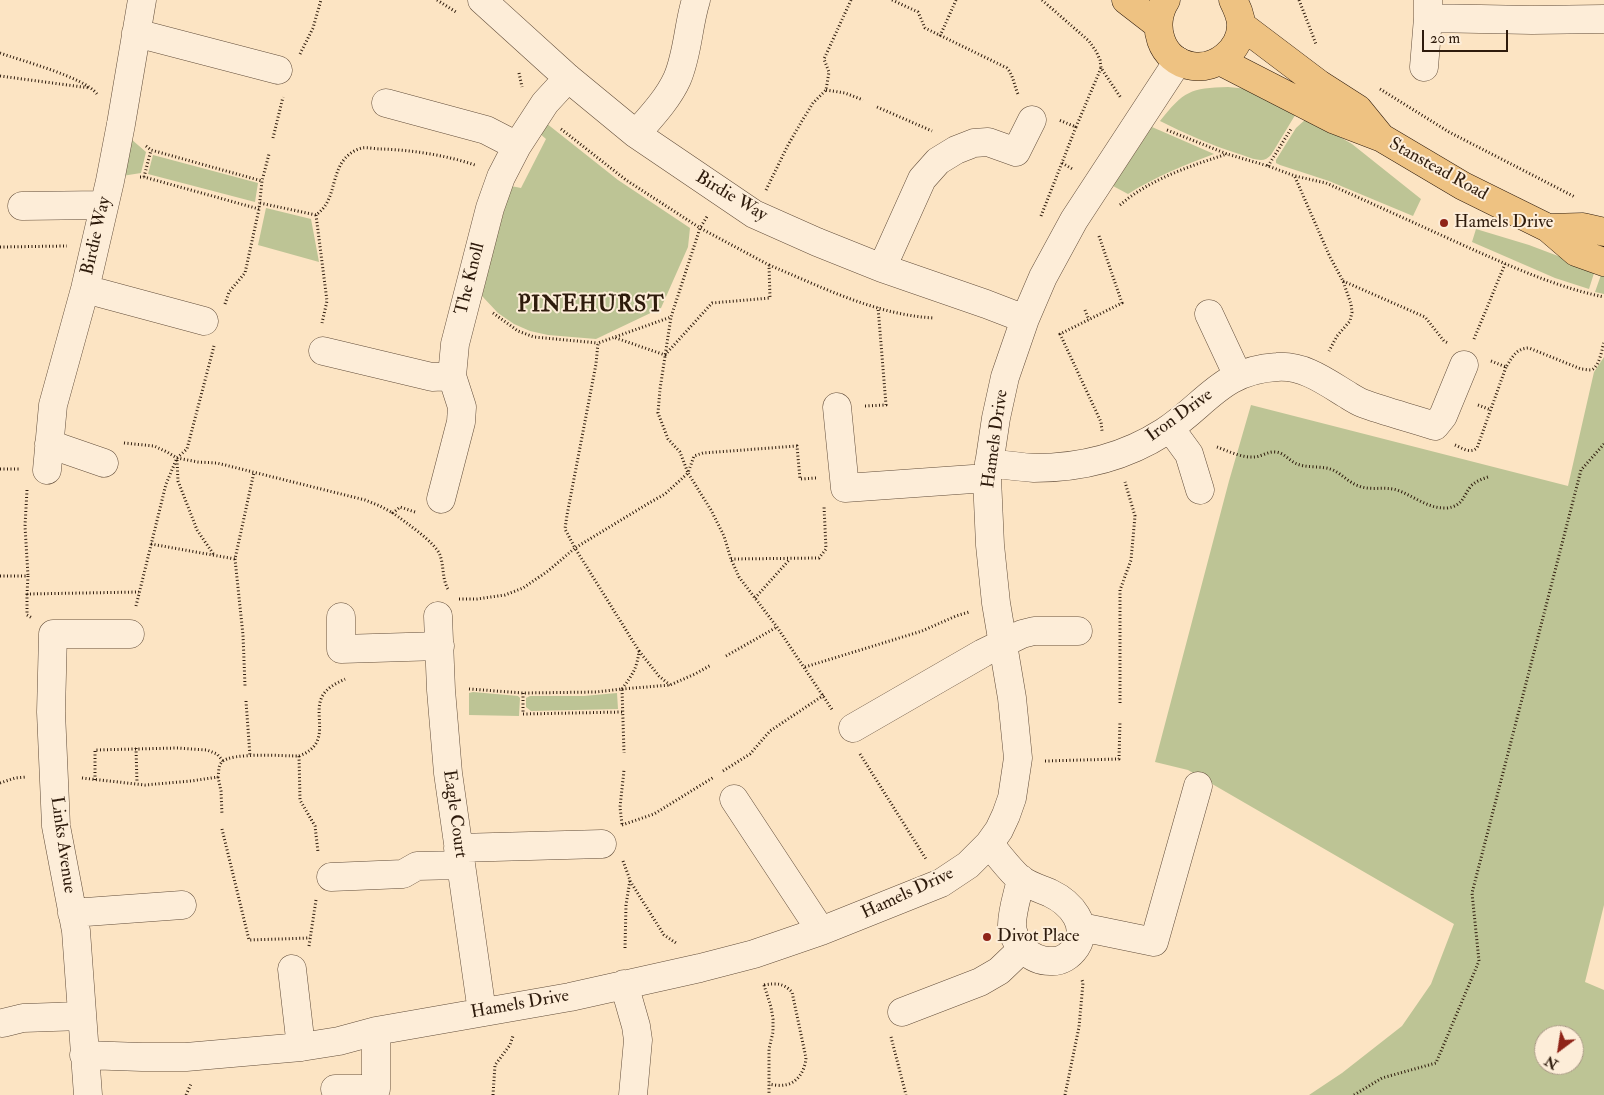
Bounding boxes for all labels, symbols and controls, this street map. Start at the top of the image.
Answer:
scale bar [1424,20,1510,52]
text: 20 m [1430,29,1460,48]
street label: Stanstead Road [1385,134,1491,206]
street label: Birdie Way [691,167,771,227]
street label: Birdie Way [77,195,117,277]
place label: Hamels Drive [1454,212,1553,234]
marker: Hamels Drive [1438,217,1450,229]
street label: The Knoll [452,241,490,317]
district label: PINEHURST [516,293,666,319]
street label: Iron Drive [1143,385,1217,447]
street label: Hamels Drive [978,388,1014,490]
street label: Eagle Court [437,769,471,859]
street label: Links Avenue [45,795,79,895]
street label: Hamels Drive [858,863,958,925]
place label: Divot Place [997,926,1080,948]
marker: Divot Place [981,931,993,943]
street label: Hamels Drive [469,986,571,1024]
north arrow [1534,1025,1584,1075]
text: N [1542,1052,1561,1073]

